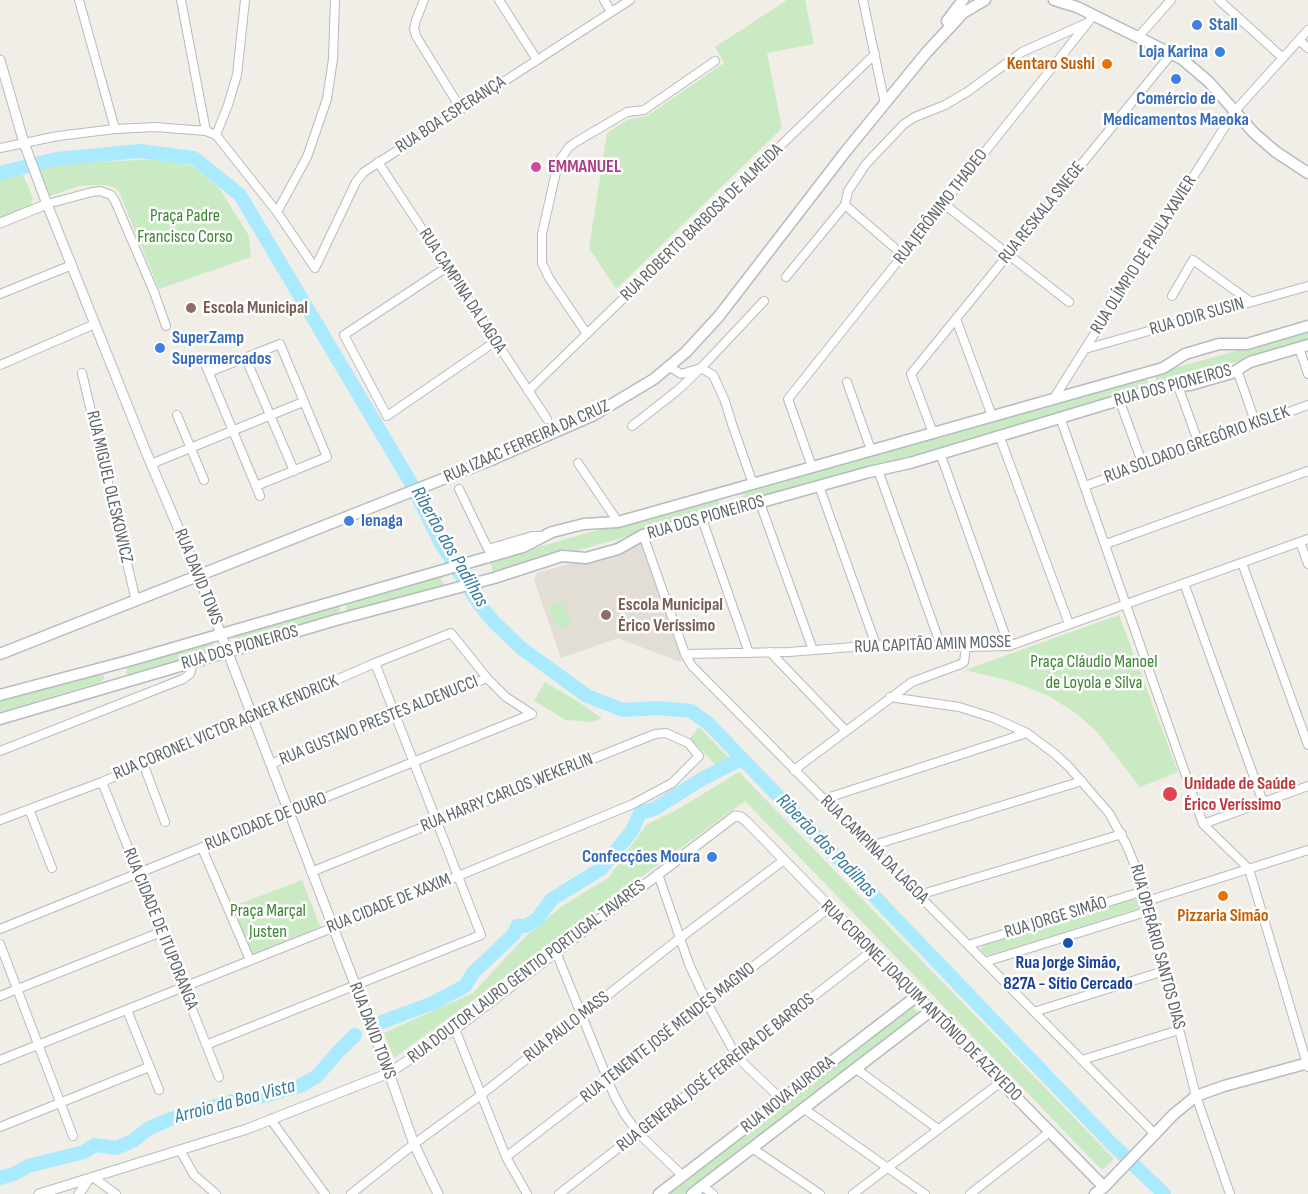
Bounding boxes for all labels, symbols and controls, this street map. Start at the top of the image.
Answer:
place label: Stall [1209,14,1238,36]
marker: Stall [1190,18,1204,32]
place label: Loja Karina [1139,41,1208,63]
marker: Loja Karina [1213,45,1227,59]
place label: Kentaro Sushi [1007,53,1095,75]
marker: Kentaro Sushi [1100,57,1114,71]
street label: RUA BOA ESPERANÇA [392,71,510,159]
marker: Comércio de Medicamentos Maeoka [1169,72,1183,86]
place label: Comércio de Medicamentos Maeoka [1103,88,1249,130]
street label: RUA ROBERTO BARBOSA DE ALMEIDA [616,140,788,306]
street label: RUA JERÔNIMO THADEO [889,145,993,269]
place label: EMMANUEL [548,156,621,178]
street label: RUA RESKALA SNEGE [994,158,1090,268]
marker: EMMANUEL [529,160,543,174]
street label: RUA OLÍMPIO DE PAULA XAVIER [1086,172,1202,338]
park label: Praça Padre Francisco Corso [137,205,233,248]
street label: RUA CAMPINA DA LAGOA [414,224,510,358]
street label: RUA ODIR SUSIN [1147,293,1247,341]
place label: Escola Municipal [203,297,308,319]
marker: Escola Municipal [184,301,198,315]
place label: SuperZamp Supermercados [172,327,271,370]
marker: SuperZamp Supermercados [153,341,167,355]
street label: RUA DOS PIONEIROS [1112,360,1234,412]
street label: RUA IZAAC FERREIRA DA CRUZ [441,396,613,488]
street label: RUA SOLDADO GREGÓRIO KISLEK [1101,401,1293,489]
street label: RUA MIGUEL OLESKOWICZ [81,409,137,565]
water label: Riberão dos Padilhas [405,483,493,611]
street label: RUA DOS PIONEIROS [645,491,767,545]
place label: Ienaga [361,510,403,532]
marker: Ienaga [342,514,356,528]
street label: RUA DAVID TOWS [169,526,227,628]
place label: Escola Municipal Érico Veríssimo [618,594,723,636]
marker: Escola Municipal Érico Veríssimo [599,608,613,622]
street label: RUA DOS PIONEIROS [179,621,301,675]
street label: RUA CAPITÃO AMIN MOSSE [854,631,1012,659]
park label: Praça Cláudio Manoel de Loyola e Silva [1030,651,1158,694]
street label: RUA CORONEL VICTOR AGNER KENDRICK [110,671,342,785]
street label: RUA GUSTAVO PRESTES ALDENUCCI [276,671,482,771]
street label: RUA HARRY CARLOS WEKERLIN [418,749,596,837]
place label: Unidade de Saúde Érico Veríssimo [1184,773,1296,816]
marker: Unidade de Saúde Érico Veríssimo [1161,785,1179,803]
street label: RUA CIDADE DE OURO [202,788,330,856]
water label: Riberão dos Padilhas [770,789,882,903]
street label: RUA CAMPINA DA LAGOA [815,791,933,909]
street label: RUA CIDADE DE ITUPORANGA [118,845,202,1013]
place label: Confecções Moura [582,846,700,868]
marker: Confecções Moura [705,850,719,864]
street label: RUA OPERÁRIO SANTOS DIAS [1125,862,1189,1032]
street label: RUA CIDADE DE XAXIM [324,869,454,939]
street label: RUA DOUTOR LAURO GENTIO PORTUGAL TAVARES [404,875,650,1069]
marker: Pizzaria Simão [1216,889,1230,903]
street label: RUA JORGE SIMÃO [1002,892,1110,944]
street label: RUA CORONEL JOAQUIM ANTÔNIO DE AZEVEDO [816,896,1026,1106]
park label: Praça Marçal Justen [230,900,306,942]
place label: Pizzaria Simão [1177,905,1269,927]
marker: Rua Jorge Simão, 827A - Sítio Cercado [1061,936,1075,950]
place label: Rua Jorge Simão, 827A - Sítio Cercado [1003,952,1133,994]
street label: RUA TENENTE JOSÉ MENDES MAGNO [576,958,760,1108]
street label: RUA DAVID TOWS [344,980,400,1082]
street label: RUA PAULO MASS [520,987,614,1067]
street label: RUA GENERAL JOSÉ FERREIRA DE BARROS [613,989,819,1157]
street label: RUA NOVA AURORA [737,1052,839,1138]
water label: Arroio da Boa Vista [172,1074,298,1130]

